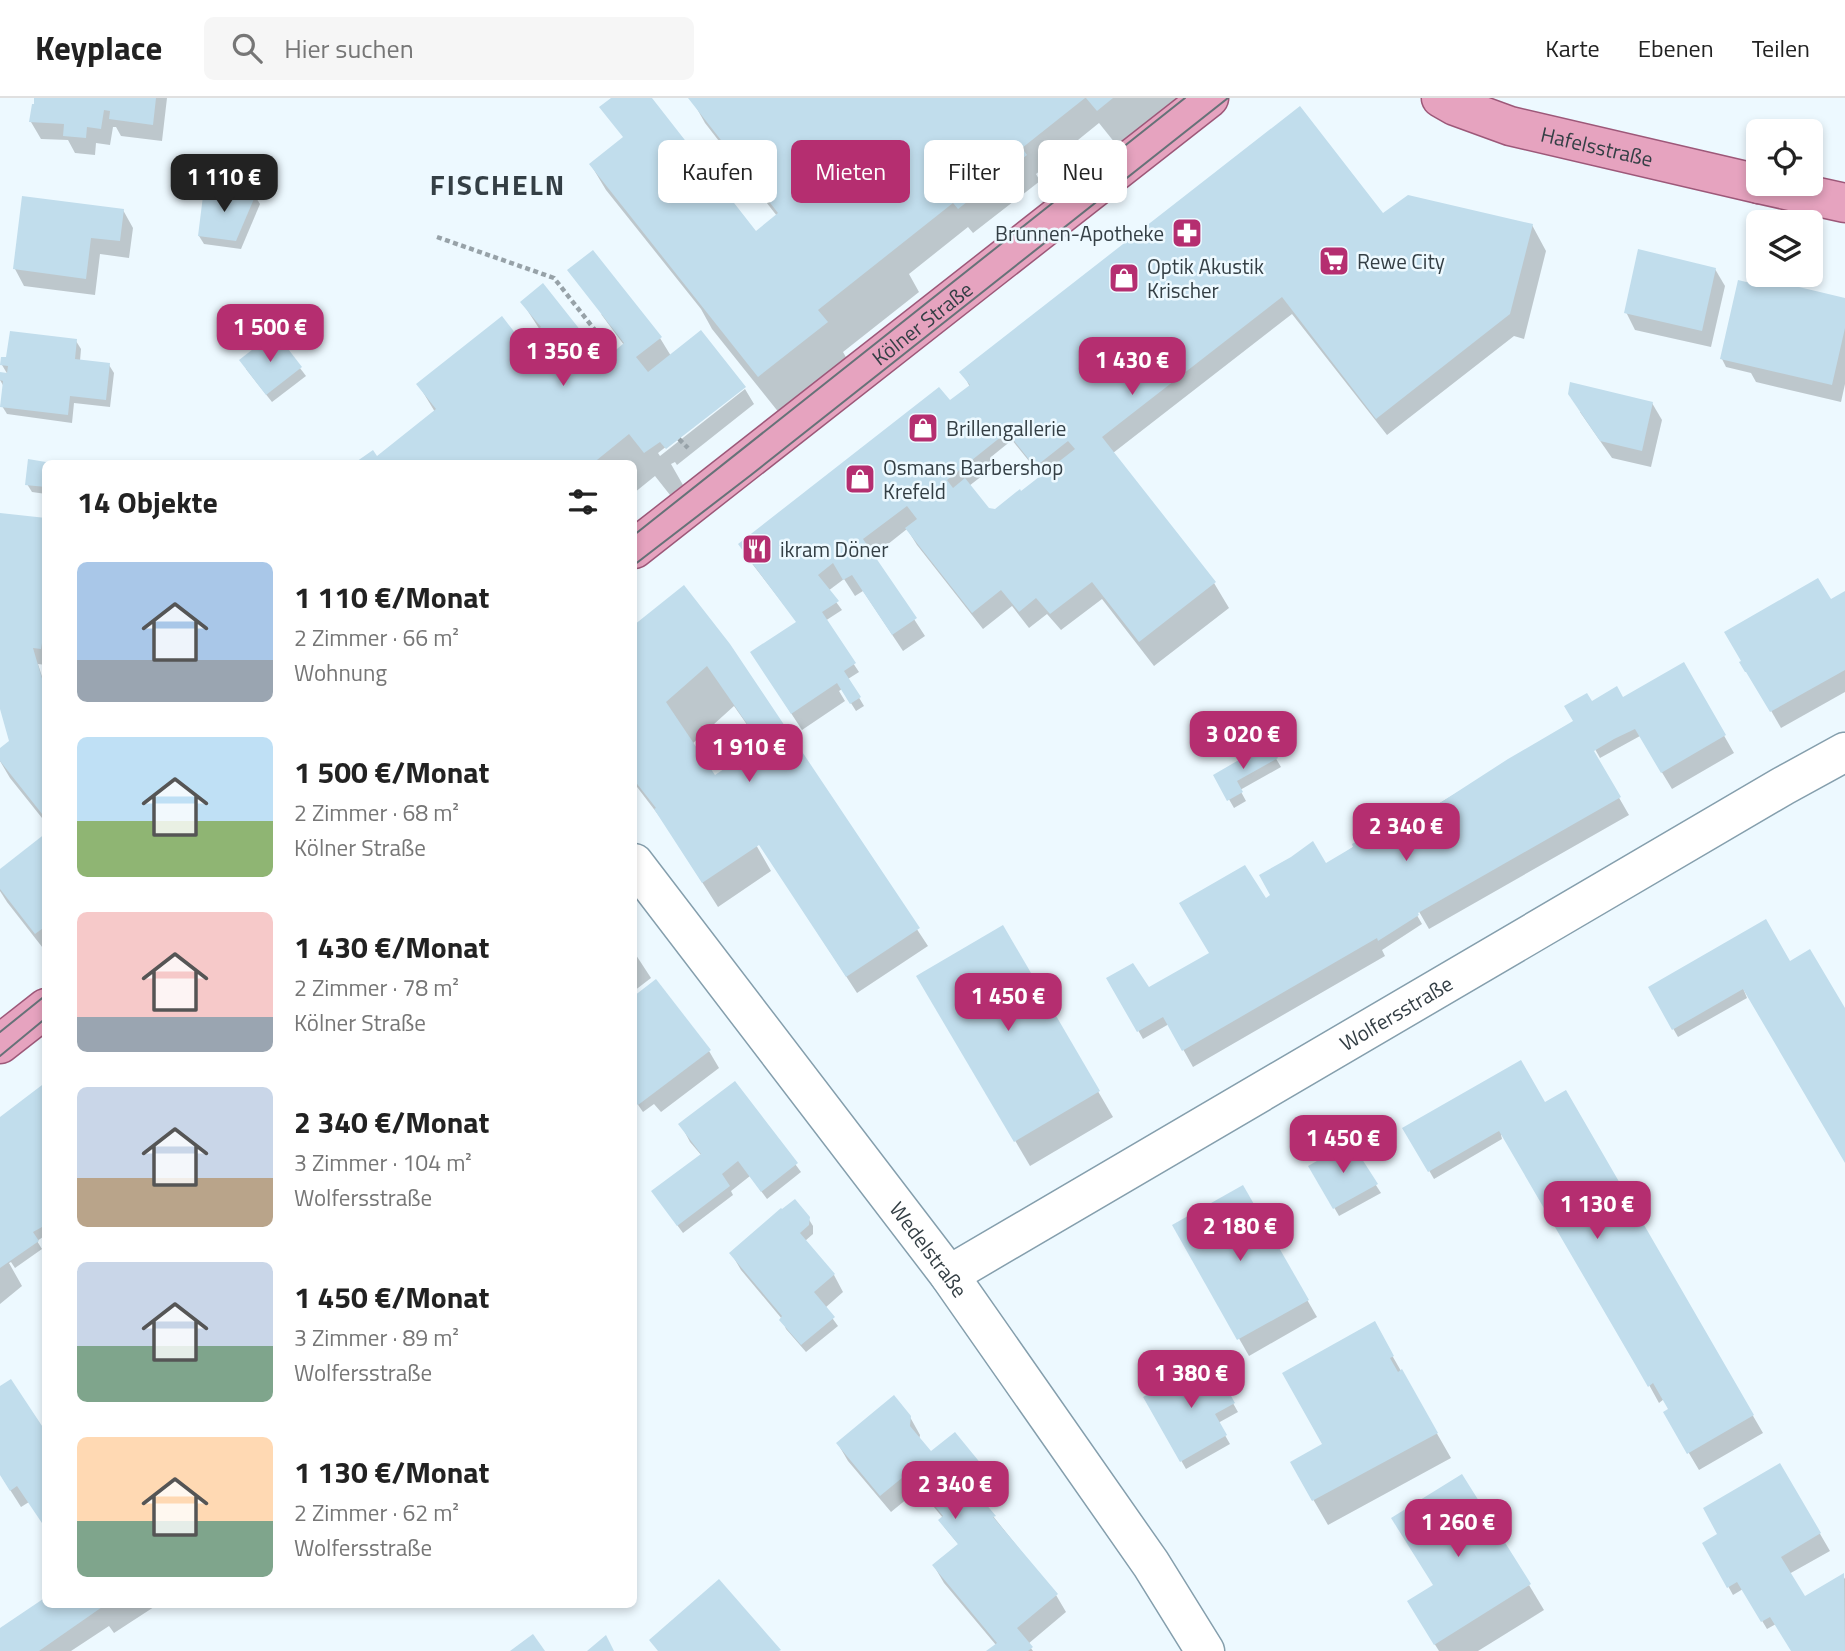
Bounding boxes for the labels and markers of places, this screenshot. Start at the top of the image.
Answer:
pin: 1 110 € [159,155,289,214]
pharmacy icon: Brunnen-Apotheke [1170,216,1204,250]
place label: Brunnen-Apotheke [995,217,1164,249]
supermarket icon: Rewe City [1317,244,1351,278]
place label: Rewe City [1357,245,1445,277]
place label: Optik Akustik Krischer [1147,250,1264,306]
shop icon: Optik Akustik Krischer [1107,261,1141,295]
pin: 1 500 € [205,304,335,364]
pin: 1 350 € [498,328,628,388]
pin: 1 430 € [1067,338,1197,397]
shop icon: Brillengallerie [906,411,940,445]
place label: Brillengallerie [946,412,1066,444]
place label: Osmans Barbershop Krefeld [883,451,1063,507]
shop icon: Osmans Barbershop Krefeld [843,462,877,496]
restaurant icon: ikram Döner [740,532,774,566]
place label: ikram Döner [780,533,888,565]
pin: 3 020 € [1178,712,1308,771]
pin: 1 910 € [684,724,814,784]
pin: 2 340 € [1341,804,1471,863]
pin: 1 450 € [943,974,1073,1033]
pin: 1 450 € [1278,1116,1408,1175]
pin: 1 130 € [1532,1182,1662,1241]
pin: 2 180 € [1175,1204,1305,1263]
pin: 1 380 € [1126,1350,1256,1410]
pin: 2 340 € [890,1462,1020,1521]
pin: 1 260 € [1393,1500,1523,1559]

